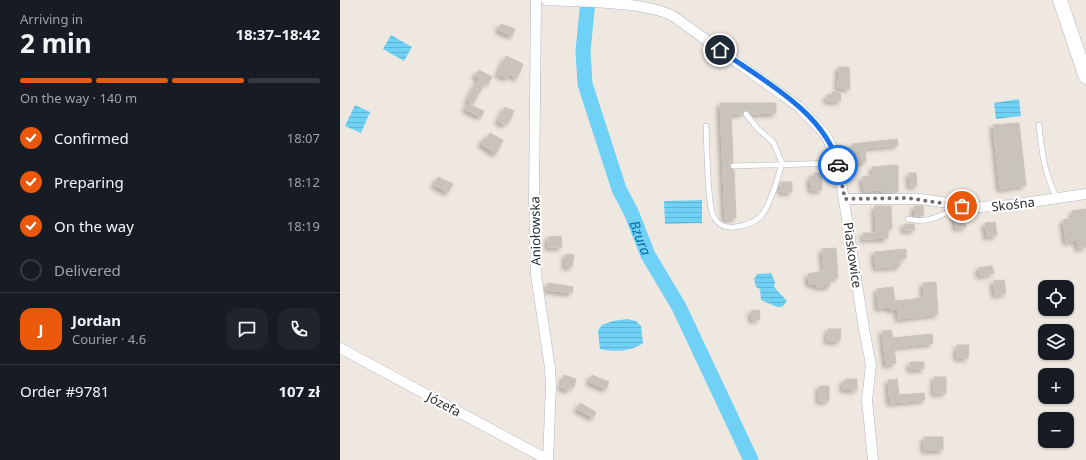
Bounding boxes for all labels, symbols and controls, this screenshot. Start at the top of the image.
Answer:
text: Arriving in [20,10,83,28]
text: 18:37–18:42 [235,24,320,44]
text: 2 min [20,25,92,61]
pin [703,33,737,67]
icon: home [709,39,731,61]
text: On the way · 140 m [20,89,137,107]
icon: check [20,127,42,149]
text: Confirmed [54,128,129,148]
text: 18:07 [287,129,320,147]
courier [818,145,858,185]
icon: car [827,154,849,176]
icon: check [20,171,42,193]
text: Preparing [54,172,124,192]
text: 18:12 [287,173,320,191]
pin [945,189,979,223]
street label: Skośna [990,192,1036,216]
icon: bag [951,195,973,217]
street label: Aniołowska [525,196,545,266]
icon: check [20,215,42,237]
text: On the way [54,216,134,236]
text: 18:19 [287,217,320,235]
water label: Bzura [626,217,657,258]
street label: Piaskowice [839,221,867,289]
text: Delivered [54,260,121,280]
map controls [1038,280,1074,448]
button: locate [1038,280,1074,316]
button: chat [226,308,268,350]
button: phone [278,308,320,350]
text: Jordan [72,310,121,330]
text: J [39,319,43,339]
button: layers [1038,324,1074,360]
text: Courier · 4.6 [72,330,146,348]
button: + [1038,368,1074,404]
text: Order #9781 [20,381,109,401]
text: 107 zł [278,381,320,401]
street label: Józefa [422,387,464,421]
button: − [1038,412,1074,448]

